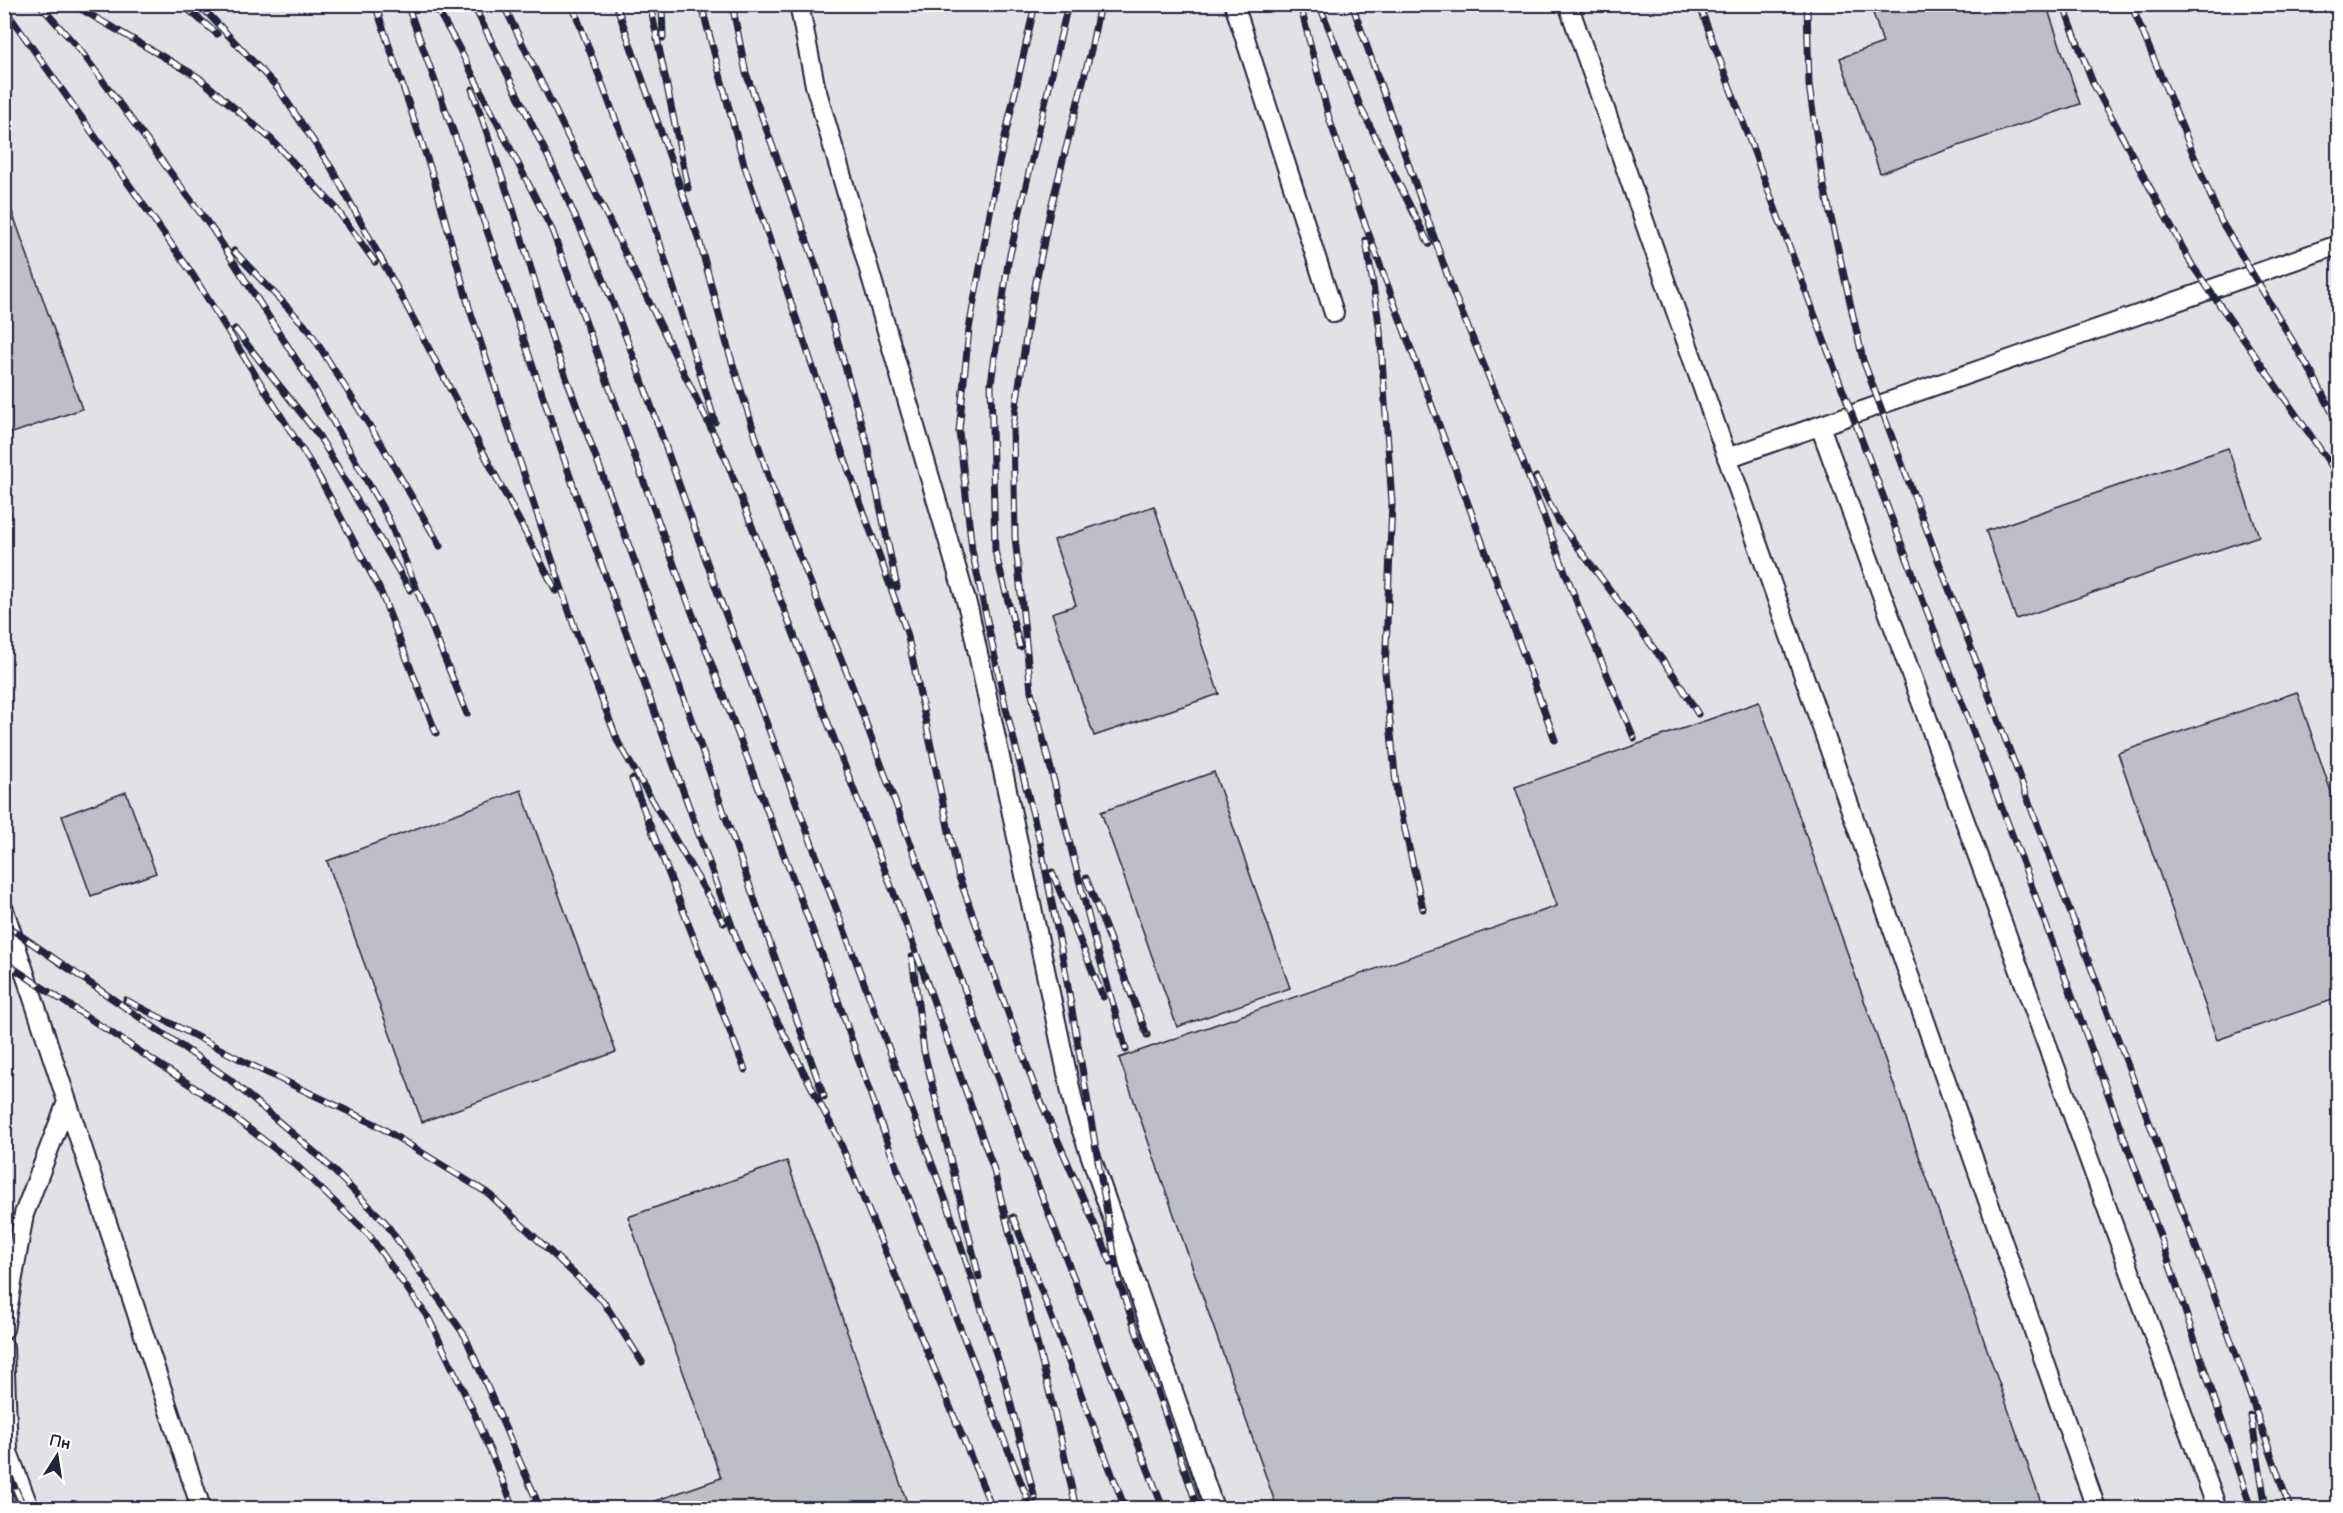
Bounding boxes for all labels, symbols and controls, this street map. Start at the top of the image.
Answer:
north arrow [27,1426,87,1486]
text: Пн [47,1431,72,1454]

